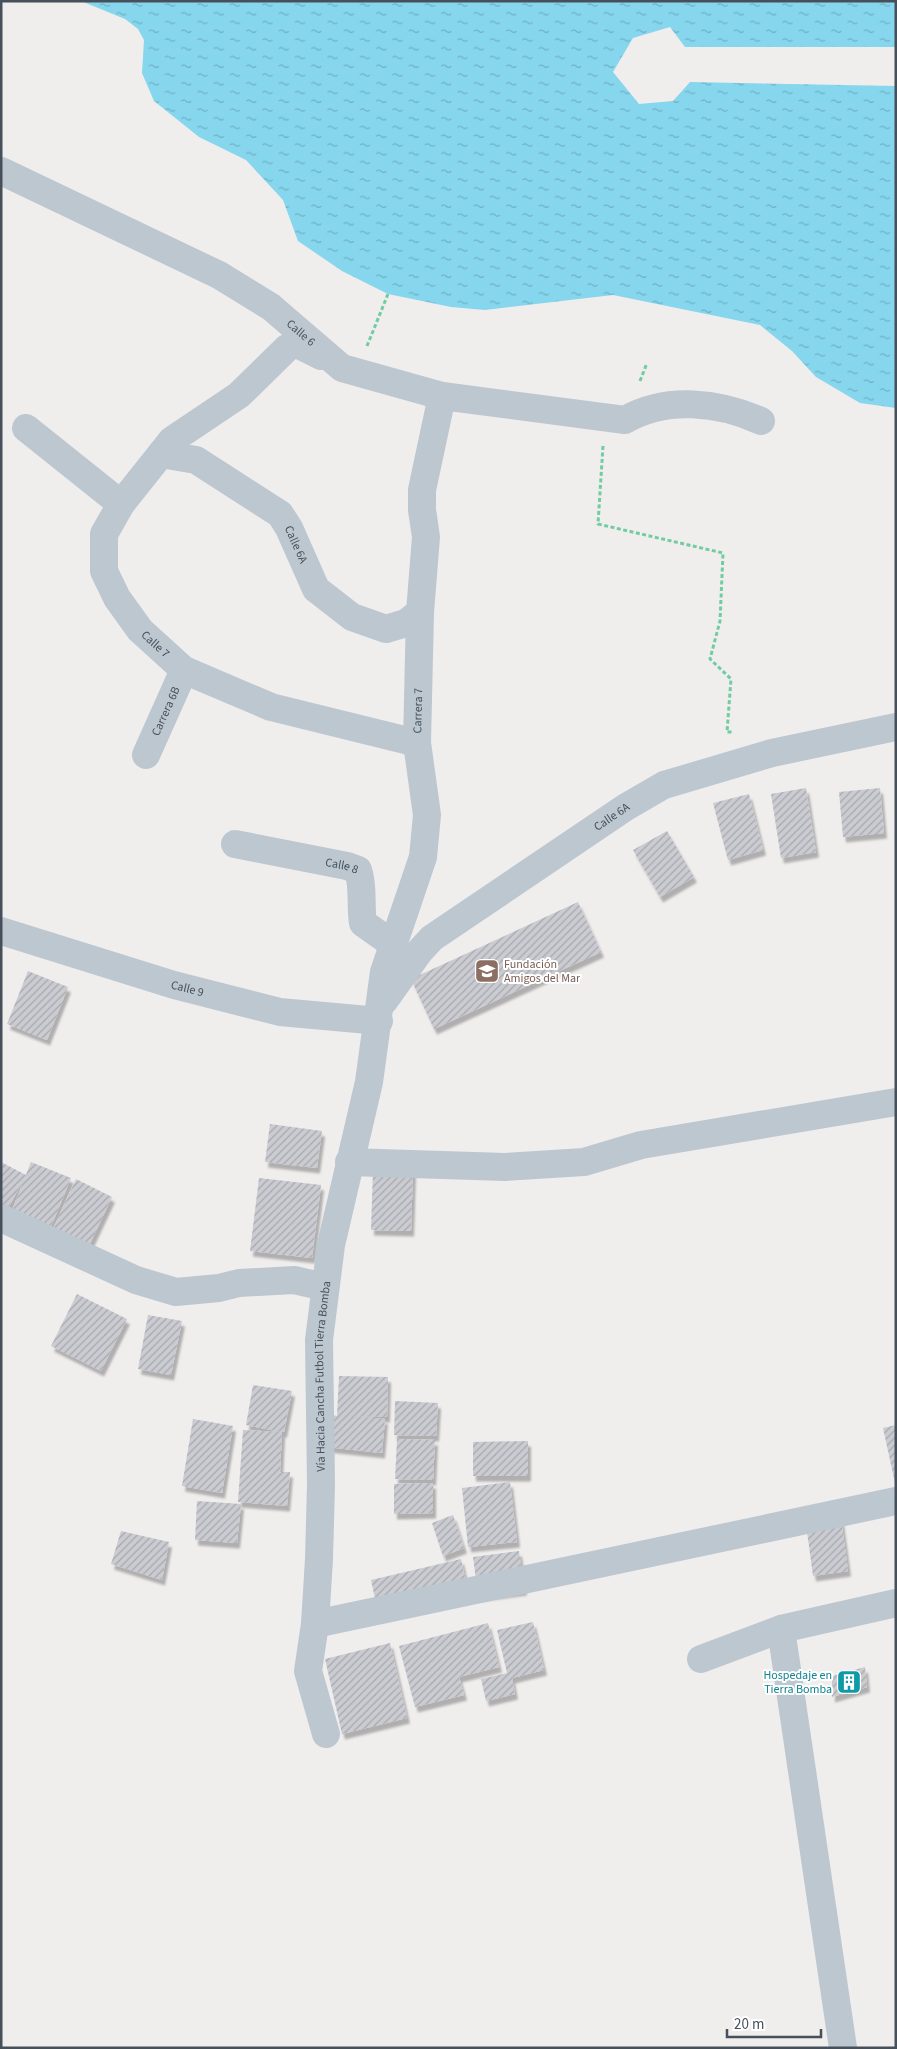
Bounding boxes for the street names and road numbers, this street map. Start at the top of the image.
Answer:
street label: Calle 6 [283,315,319,350]
street label: Calle 6A [280,523,312,567]
street label: Calle 7 [137,627,174,662]
street label: Carrera 6B [147,684,184,739]
street label: Carrera 7 [409,688,427,734]
street label: Calle 6A [590,798,633,835]
street label: Calle 8 [324,853,361,878]
street label: Calle 9 [169,976,206,1001]
street label: Vía Hacia Cancha Futbol Tierra Bomba [310,1280,335,1472]

